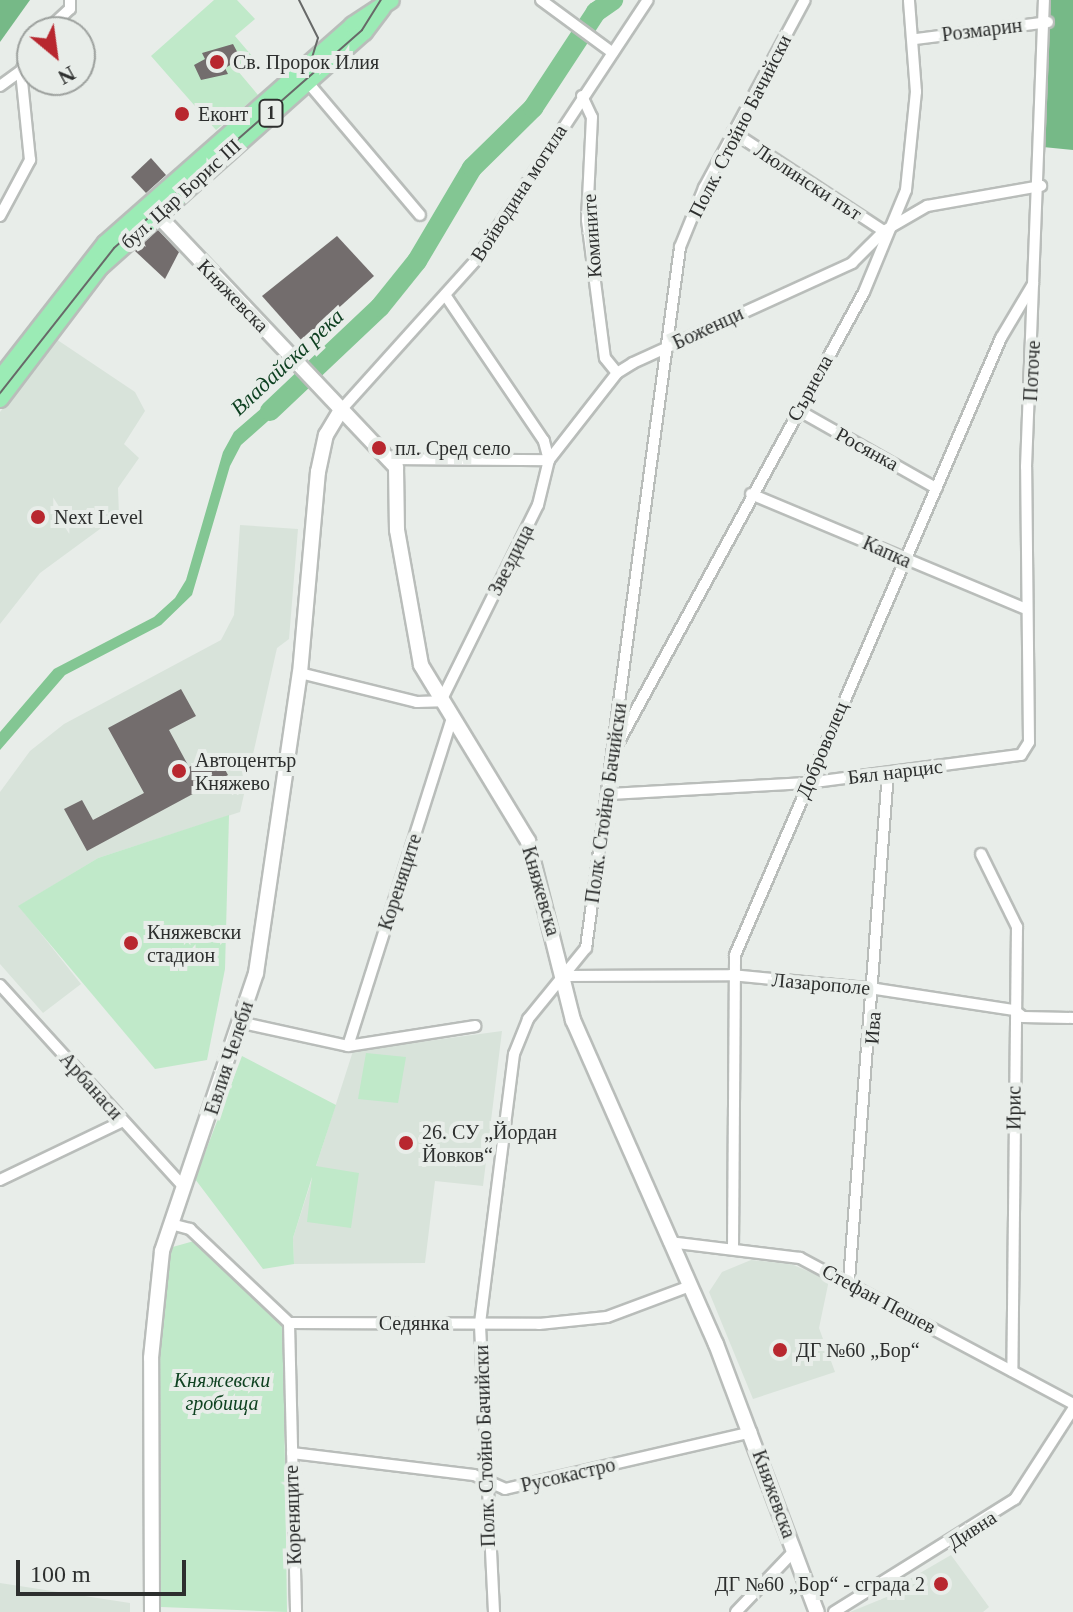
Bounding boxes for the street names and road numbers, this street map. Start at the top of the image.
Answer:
street label: Розмарин [940,13,1024,47]
street label: Полк. Стойно Бачийски [683,30,797,222]
road number: 1 [257,99,285,127]
street label: Войводина могила [466,120,572,266]
street label: бул. Цар Борис III [116,134,246,254]
street label: Люлински път [750,138,866,226]
street label: Комините [577,193,607,279]
street label: Княжевска [192,255,274,337]
street label: Боженци [669,301,747,355]
street label: Поточе [1018,340,1046,402]
street label: Сърнела [782,351,838,425]
street label: Росянка [831,422,903,476]
street label: Звездица [483,520,539,600]
street label: Капка [859,531,915,573]
street label: Доброволец [791,698,853,802]
street label: Полк. Стойно Бачийски [580,701,632,905]
street label: Бял нарцис [846,754,944,790]
street label: Кореняците [373,831,427,933]
street label: Княжевска [517,843,565,939]
street label: Лазарополе [771,968,871,1000]
street label: Евлия Челеби [199,998,259,1118]
street label: Ива [860,1011,886,1045]
street label: Арбанаси [54,1047,128,1125]
street label: Ирис [1002,1086,1026,1130]
street label: Стефан Пешев [818,1259,940,1339]
street label: Седянка [379,1311,449,1335]
street label: Полк. Стойно Бачийски [469,1345,501,1547]
street label: Княжевска [747,1447,801,1541]
street label: Русокастро [518,1452,618,1498]
street label: Кореняците [279,1465,307,1565]
street label: Дивна [943,1505,1001,1555]

